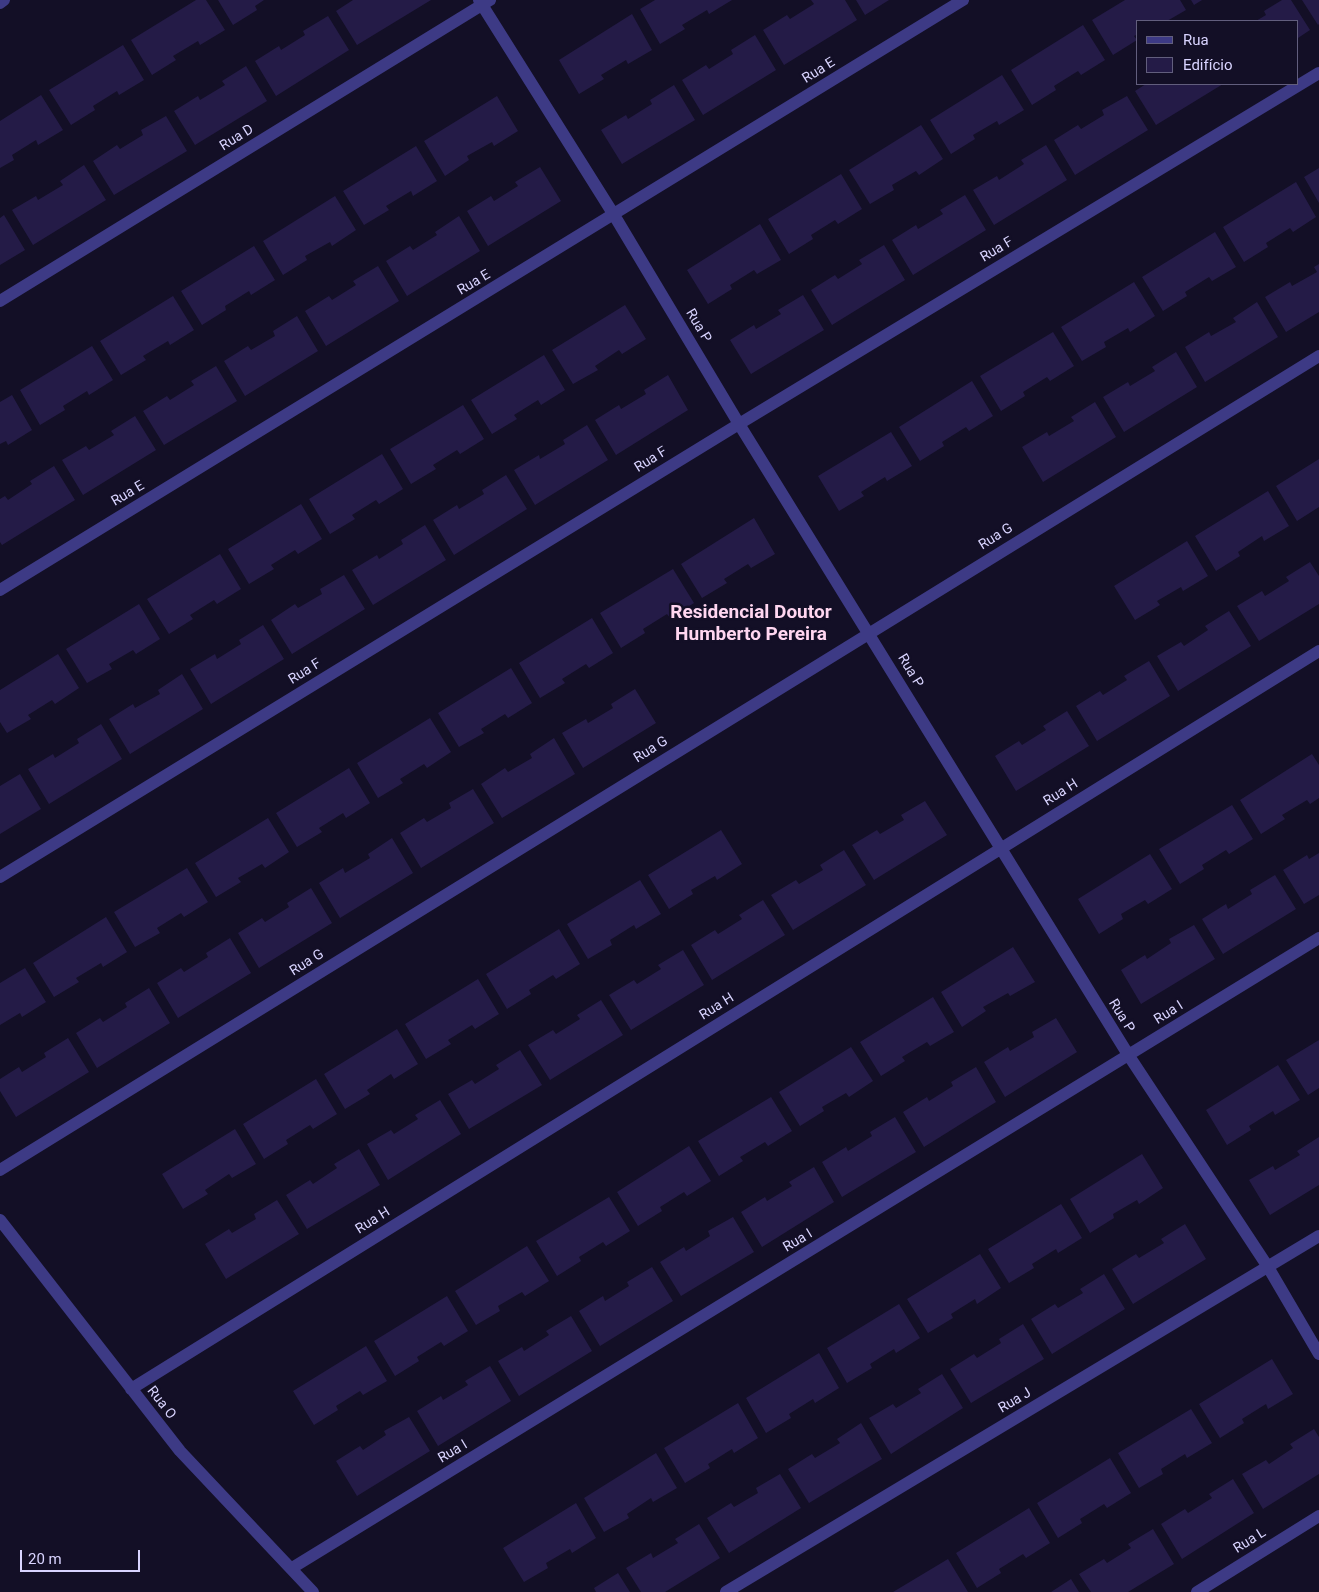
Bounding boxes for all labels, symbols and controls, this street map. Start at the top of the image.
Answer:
legend [1136,20,1299,85]
text: Rua [1183,31,1209,49]
street label: Rua E [800,54,838,88]
text: Edifício [1183,56,1232,74]
street label: Rua D [217,121,257,155]
street label: Rua F [978,234,1016,266]
street label: Rua E [455,267,493,299]
street label: Rua P [681,306,715,346]
street label: Rua F [632,444,670,476]
street label: Rua E [109,478,147,510]
street label: Rua G [976,520,1016,554]
district label: Residencial Doutor Humberto Pereira [670,602,832,646]
street label: Rua P [893,651,927,691]
street label: Rua F [286,656,324,688]
street label: Rua G [631,733,671,767]
street label: Rua H [1041,776,1081,810]
street label: Rua G [287,946,327,980]
street label: Rua H [697,990,737,1024]
street label: Rua P [1104,996,1138,1036]
street label: Rua I [1151,998,1187,1028]
street label: Rua H [353,1204,393,1238]
street label: Rua I [780,1226,816,1256]
street label: Rua O [143,1383,179,1423]
street label: Rua J [996,1385,1034,1417]
street label: Rua I [435,1437,471,1467]
street label: Rua L [1231,1525,1269,1557]
scale bar [22,1540,142,1572]
text: 20 m [28,1550,62,1568]

